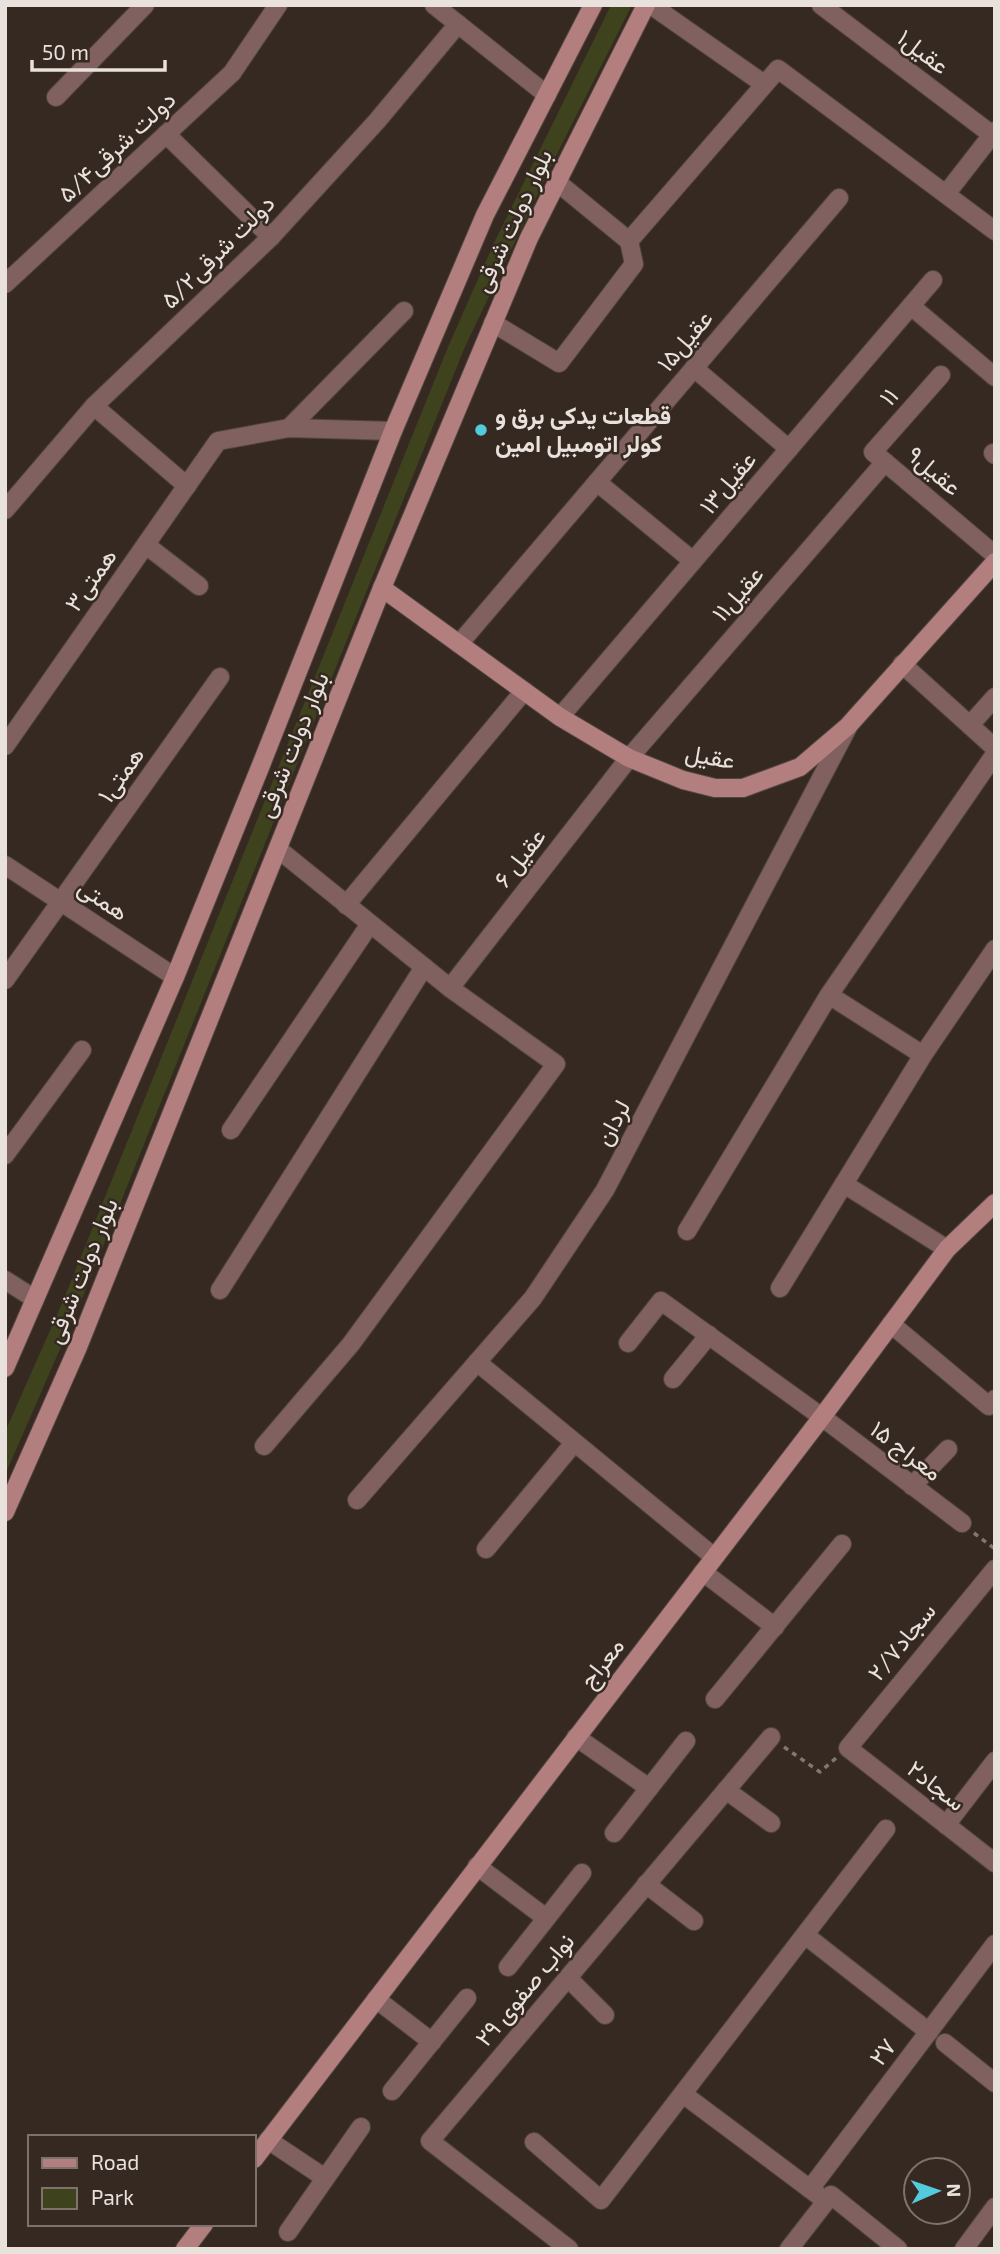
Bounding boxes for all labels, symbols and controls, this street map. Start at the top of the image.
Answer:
street label: عقیل۱ [892,22,955,80]
scale bar [32,28,164,72]
text: 50 m [42,39,89,64]
street label: ۵/۴دولت شرقی [51,84,182,209]
street label: بلوار دولت شرقی [466,144,559,297]
street label: ۵/۲دولت شرقی [154,188,281,315]
street label: عقیل۱۵ [650,303,719,377]
street label: ۱۱ [872,381,903,411]
place label: قطعات یدکی برق و کولر اتومبیل امین [495,400,671,459]
marker: قطعات یدکی برق و کولر اتومبیل امین [473,422,489,438]
street label: عقیل۹ [901,439,968,502]
street label: عقیل۱۳ [692,445,762,520]
street label: ۳همتی [58,542,123,617]
street label: عقیل۱۱ [705,559,770,627]
street label: بلوار دولت شرقی [249,667,336,822]
street label: عقیل [683,737,737,775]
street label: ۱همتی [90,741,150,808]
street label: عقیل ۶ [487,822,552,893]
street label: همتی [73,871,135,927]
street label: لردان [588,1094,637,1151]
street label: بلوار دولت شرقی [38,1193,125,1348]
street label: معراج ۱۵ [864,1413,948,1489]
street label: سجاد۲/۷ [861,1596,942,1687]
street label: معراج [572,1631,632,1695]
street label: ۲سجاد [902,1753,972,1817]
street label: نواب صفوی ۲۹ [468,1927,581,2053]
street label: ۲۷ [862,2032,901,2070]
legend [28,2135,256,2226]
text: Road [91,2149,139,2174]
north arrow [902,2156,972,2226]
text: N [943,2183,966,2198]
text: Park [91,2184,134,2209]

